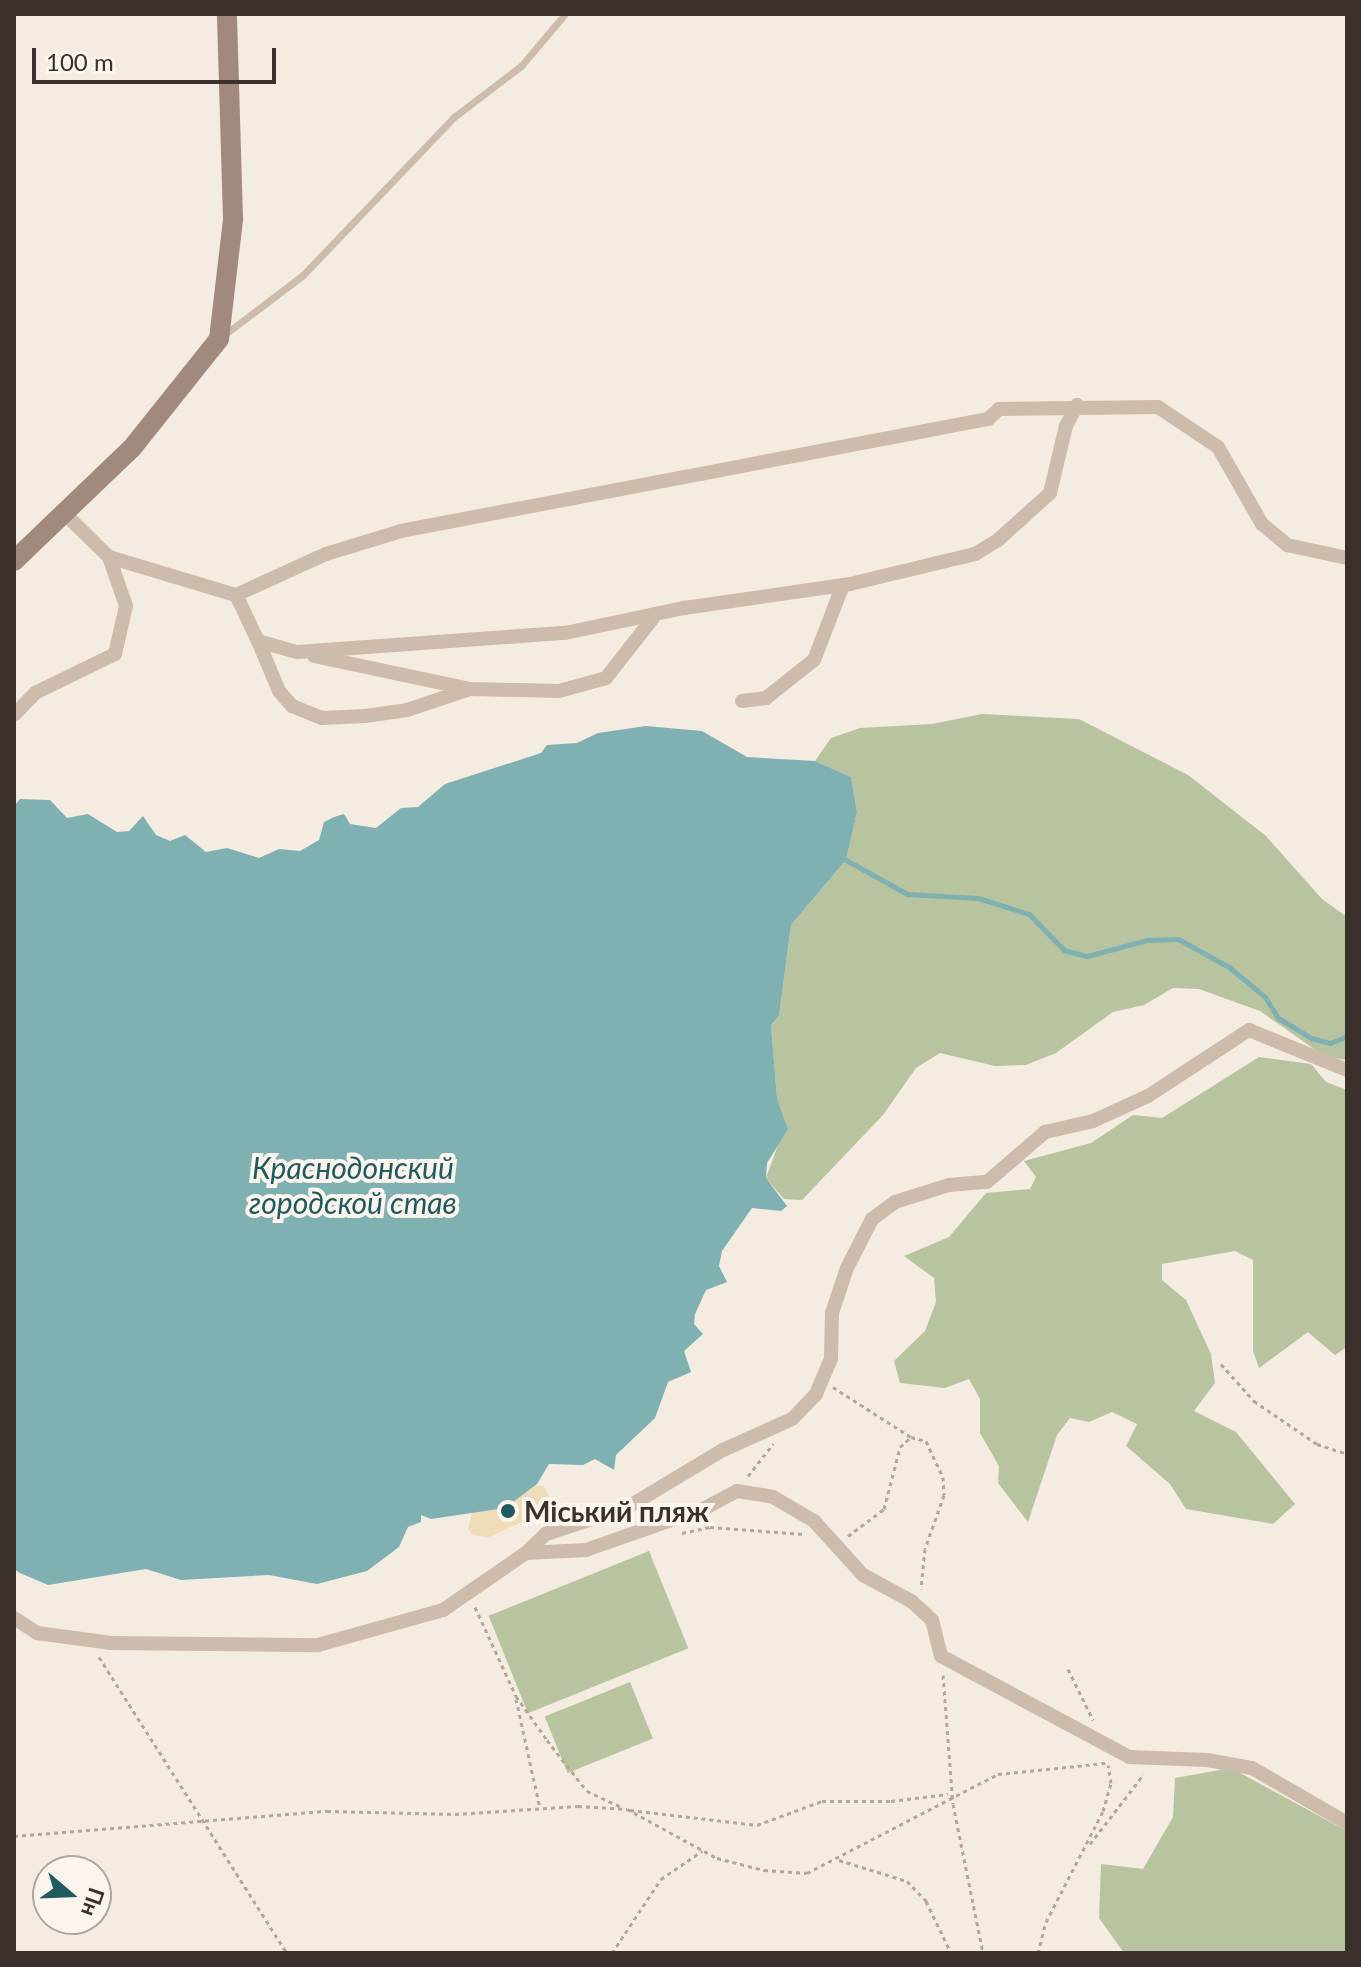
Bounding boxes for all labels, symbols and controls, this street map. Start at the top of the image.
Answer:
scale bar [36,32,280,82]
text: 100 m [46,47,114,76]
water label: Краснодонский городской став [249,1149,457,1220]
place label: Міський пляж [524,1494,709,1528]
marker: Міський пляж [499,1502,517,1520]
north arrow [32,1855,112,1935]
text: Пн [76,1884,111,1920]

